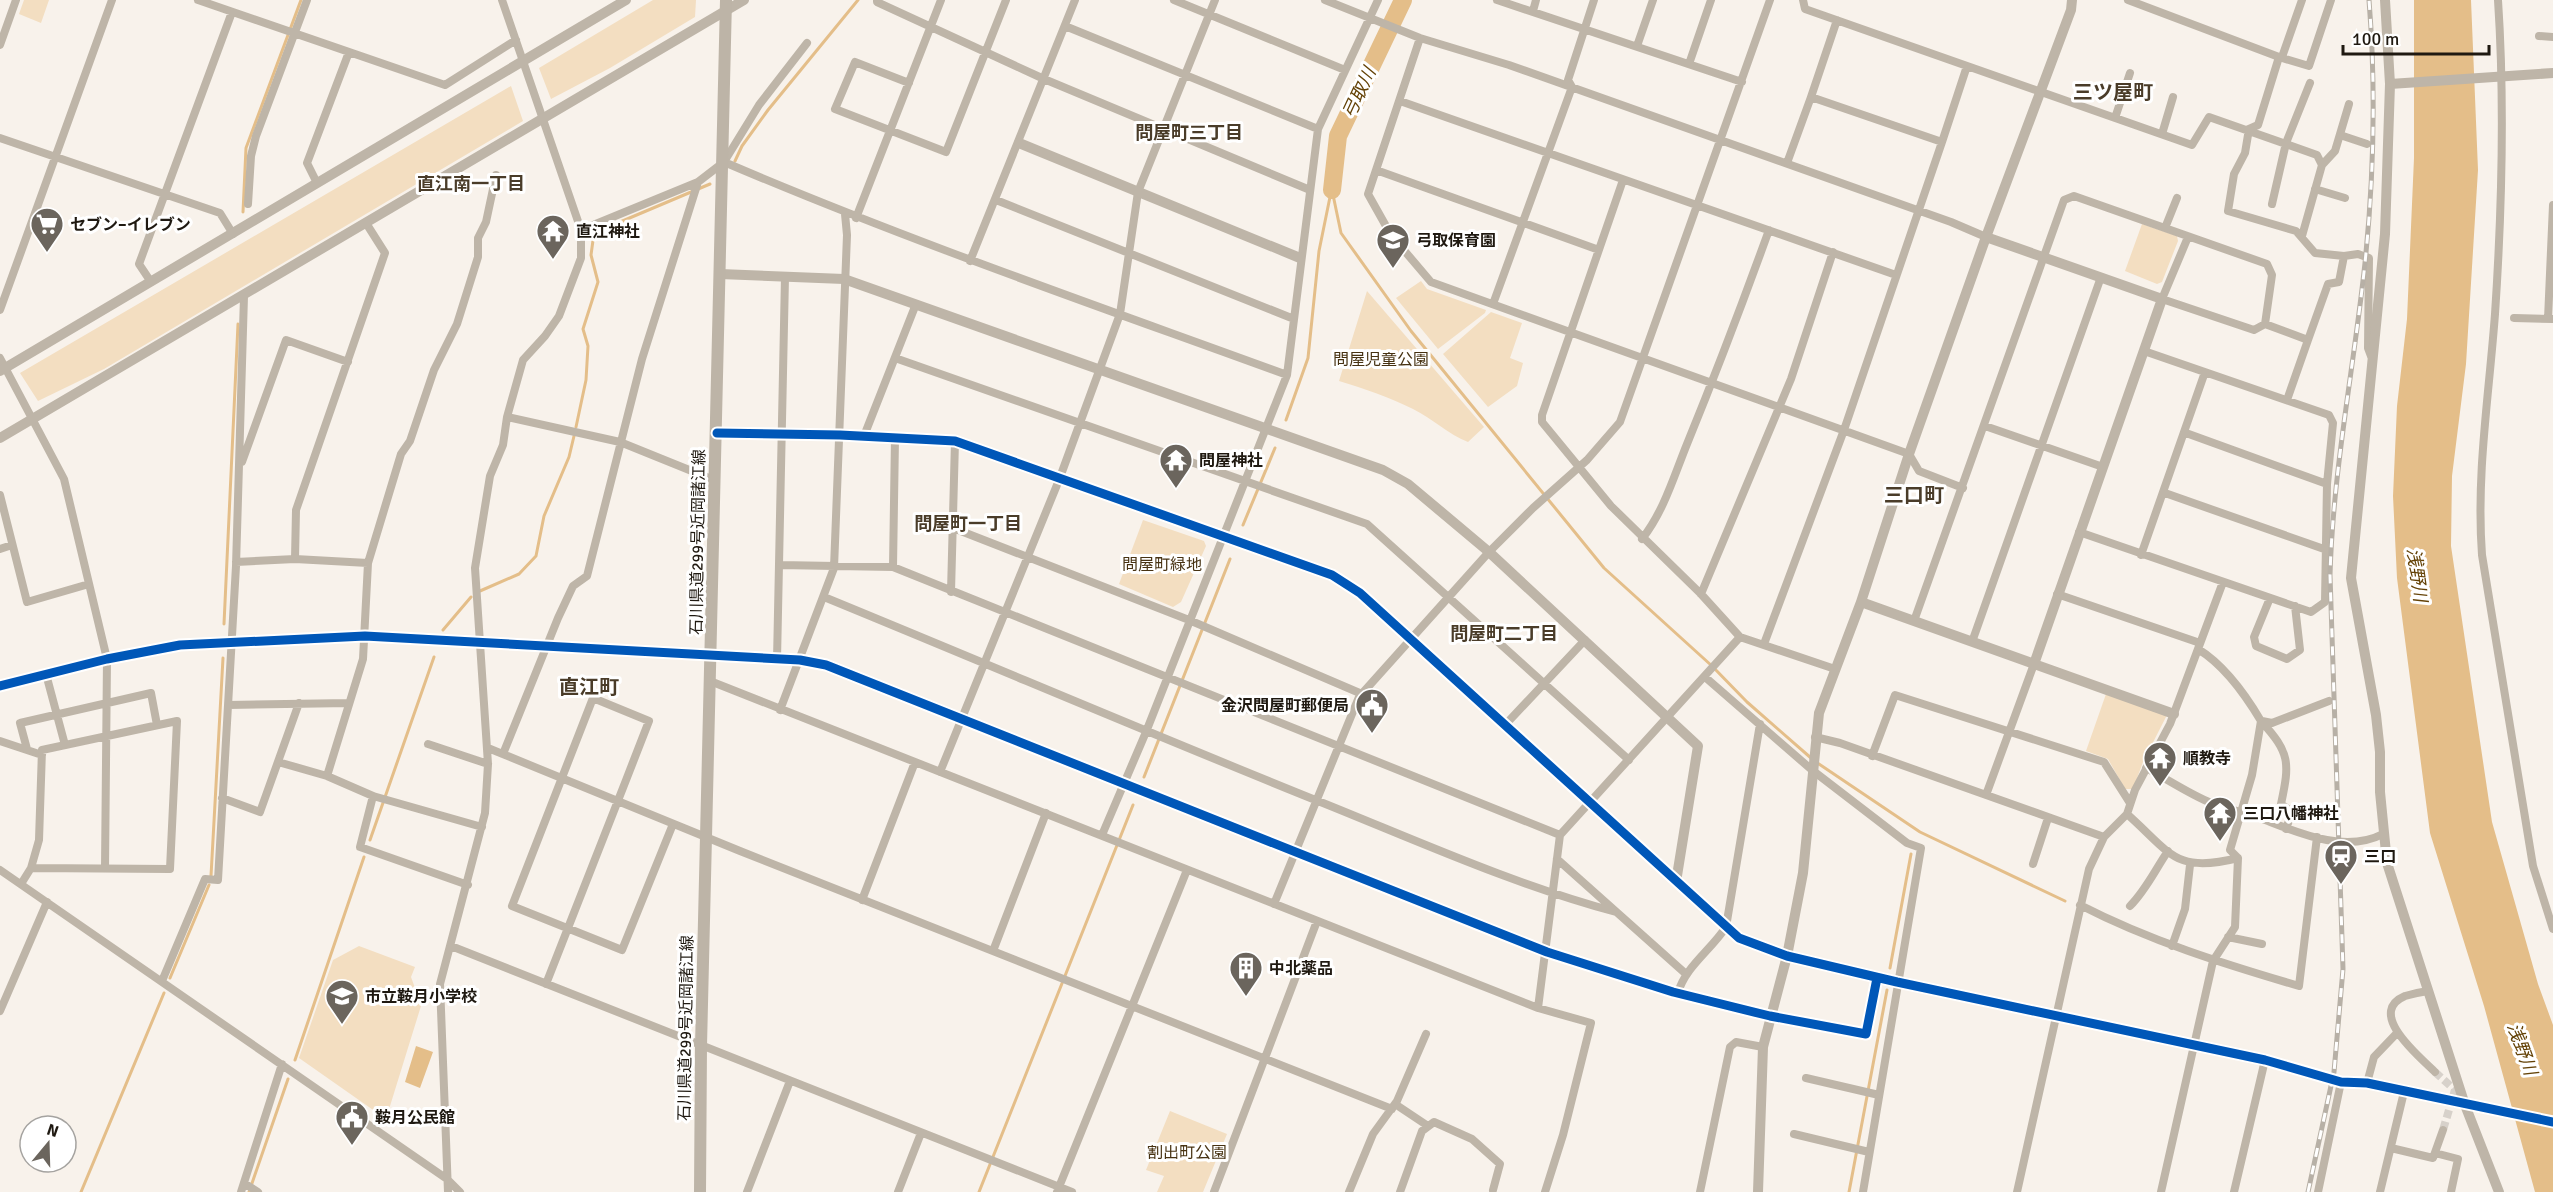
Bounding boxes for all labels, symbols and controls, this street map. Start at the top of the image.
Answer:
scale bar [2343,18,2488,56]
text: 100 m [2352,28,2399,50]
water label: 弓取川 [1338,62,1381,122]
district label: 三ツ屋町 [2073,80,2153,105]
district label: 問屋町三丁目 [1135,122,1243,144]
district label: 直江南一丁目 [417,173,525,195]
supermarket icon: セブン−イレブン [29,206,65,253]
temple icon: 直江神社 [535,213,571,260]
place label: セブン−イレブン [70,215,191,235]
place label: 直江神社 [576,222,640,242]
school or university icon: 弓取保育園 [1375,222,1411,269]
place label: 弓取保育園 [1416,231,1496,251]
park label: 問屋児童公園 [1333,350,1429,370]
temple icon: 問屋神社 [1158,442,1194,489]
street label: 石川県道299号近岡諸江線 [686,449,710,635]
place label: 問屋神社 [1199,451,1263,471]
district label: 三口町 [1884,483,1944,508]
district label: 問屋町一丁目 [914,513,1022,535]
water label: 浅野川 [2402,547,2432,605]
park label: 問屋町緑地 [1122,555,1202,575]
district label: 問屋町二丁目 [1450,623,1558,645]
district label: 直江町 [559,675,619,700]
public building icon: 金沢問屋町郵便局 [1354,687,1390,734]
place label: 金沢問屋町郵便局 [1221,696,1349,716]
temple icon: 順教寺 [2142,740,2178,787]
place label: 順教寺 [2183,749,2231,769]
temple icon: 三口八幡神社 [2202,795,2238,842]
place label: 三口八幡神社 [2243,804,2339,824]
station icon: 三口 [2323,838,2359,885]
place label: 三口 [2364,847,2396,867]
street label: 石川県道299号近岡諸江線 [674,935,698,1121]
building icon: 中北薬品 [1228,950,1264,997]
place label: 中北薬品 [1269,959,1333,979]
school or university icon: 市立鞍月小学校 [324,978,360,1025]
place label: 市立鞍月小学校 [365,987,477,1007]
water label: 浅野川 [2502,1020,2542,1080]
public building icon: 鞍月公民館 [334,1099,370,1146]
place label: 鞍月公民館 [375,1108,455,1128]
north arrow [18,1114,78,1174]
text: N [44,1119,61,1142]
park label: 割出町公園 [1147,1143,1227,1163]

